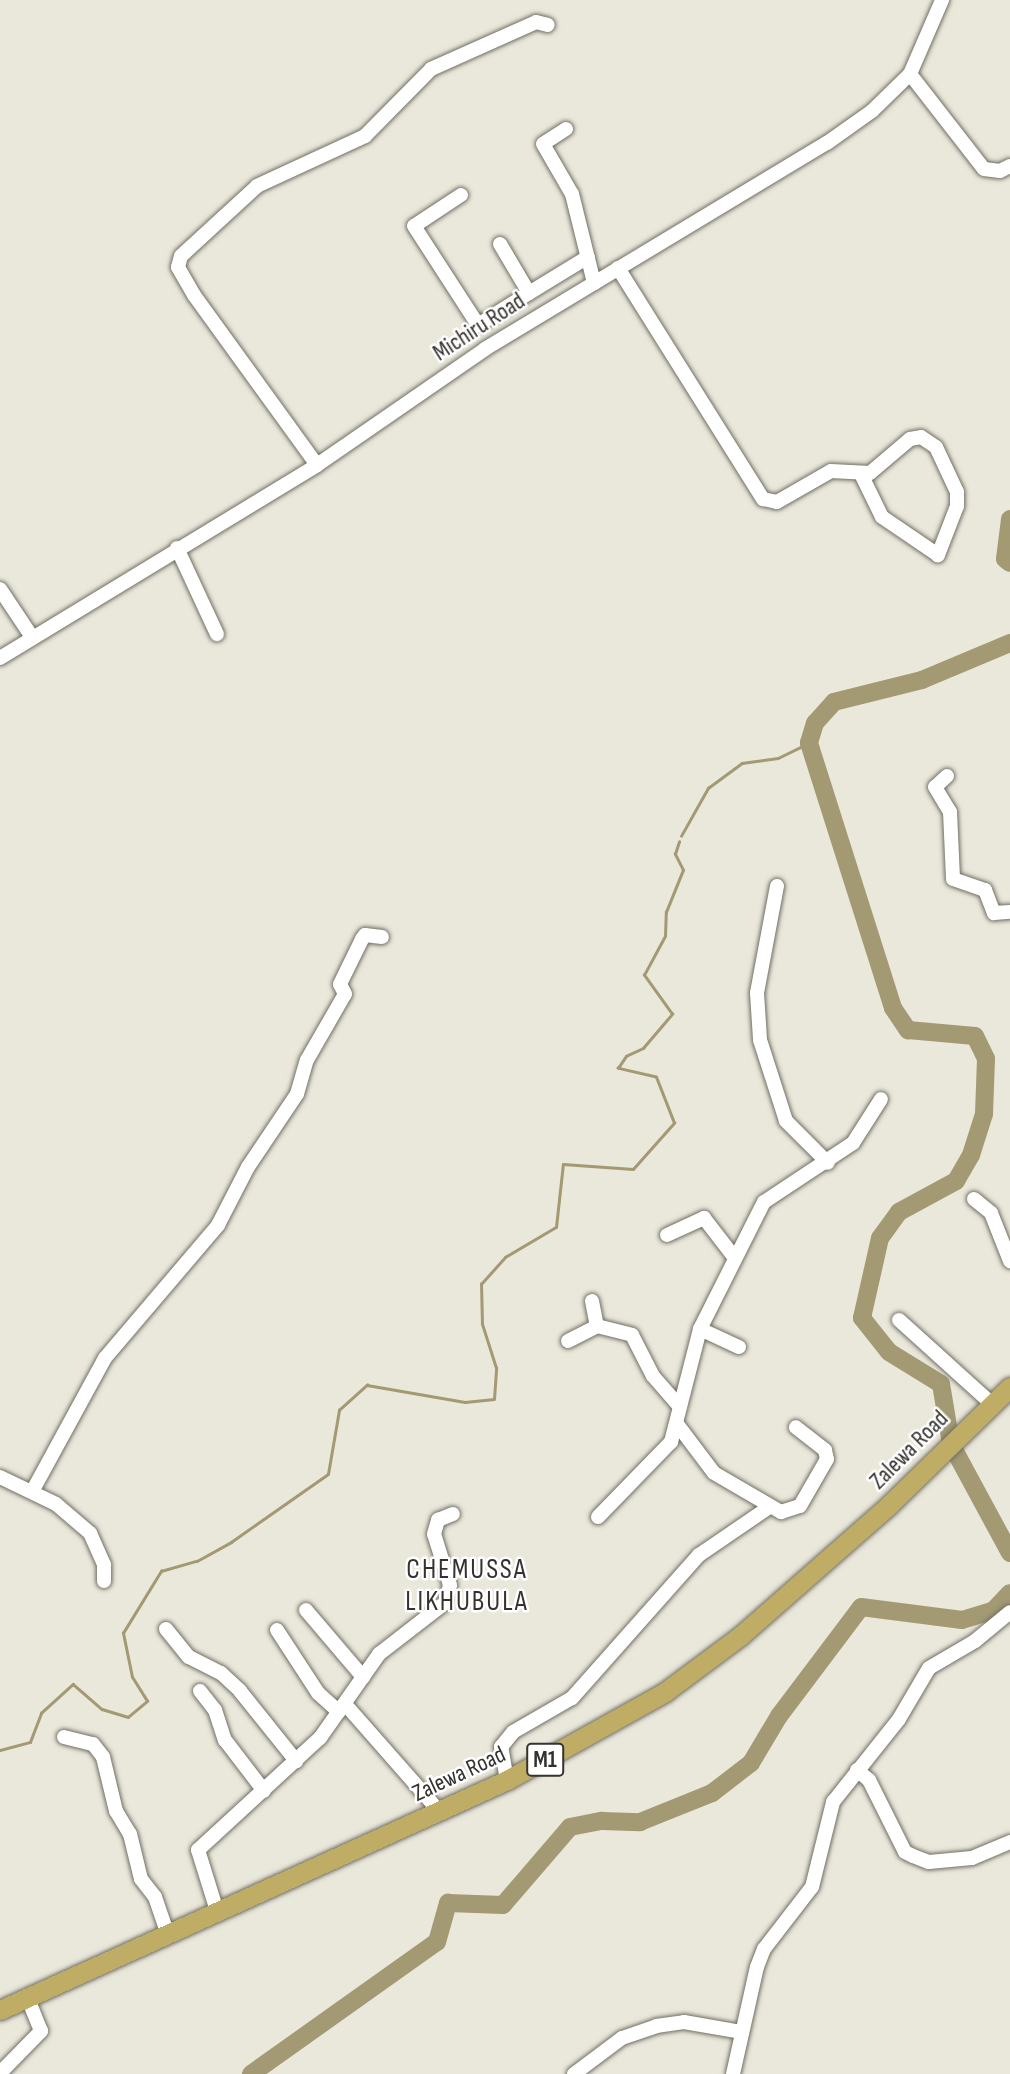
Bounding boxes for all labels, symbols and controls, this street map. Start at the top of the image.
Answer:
street label: Michiru Road [428,287,530,367]
street label: Zalewa Road [864,1405,954,1495]
district label: CHEMUSSA LIKHUBULA [406,1553,528,1619]
street label: Zalewa Road [408,1740,510,1808]
road number: M1 [526,1740,564,1779]

